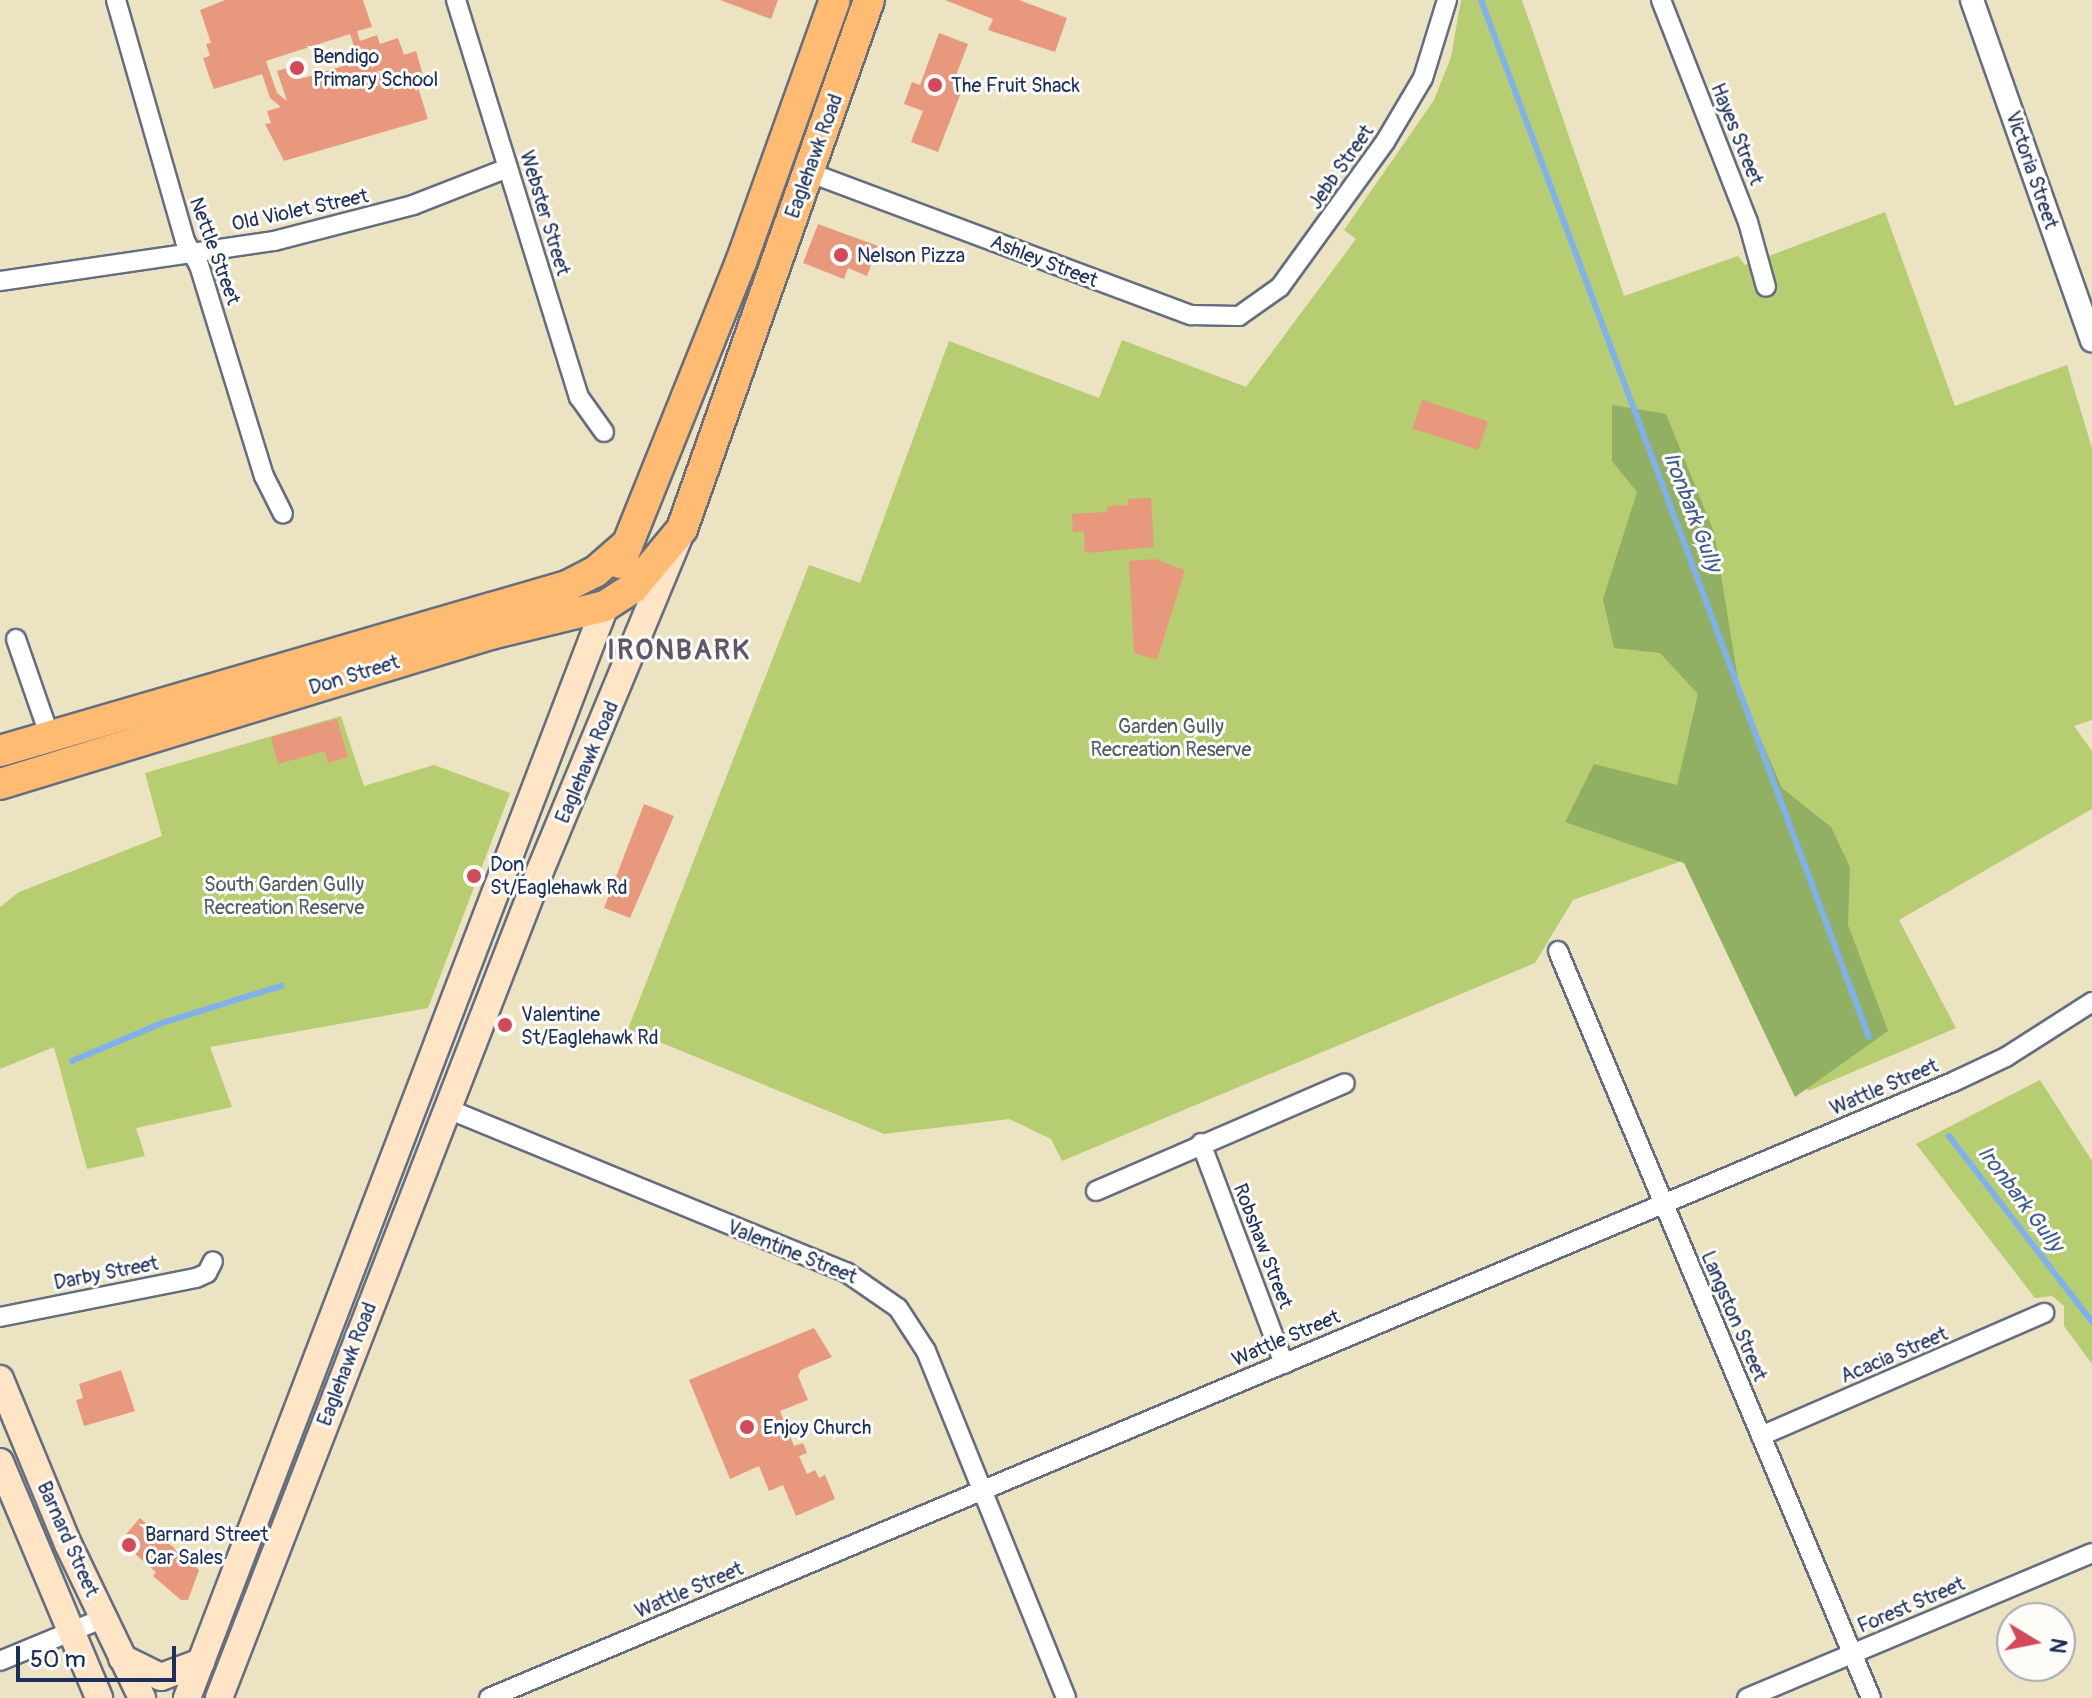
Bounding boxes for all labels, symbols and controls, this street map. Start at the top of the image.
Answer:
place label: Bendigo Primary School [313,44,438,91]
marker: Bendigo Primary School [288,59,306,77]
place label: The Fruit Shack [951,73,1080,97]
marker: The Fruit Shack [926,76,944,94]
street label: Hayes Street [1706,80,1768,188]
street label: Eaglehawk Road [780,91,848,221]
street label: Victoria Street [2001,108,2063,232]
street label: Jebb Street [1303,120,1379,214]
street label: Webster Street [515,148,575,278]
street label: Old Violet Street [229,184,371,236]
street label: Nettle Street [184,194,246,308]
street label: Ashley Street [987,230,1101,292]
place label: Nelson Pizza [857,243,965,267]
marker: Nelson Pizza [832,246,850,264]
water label: Ironbark Gully [1657,448,1727,576]
district label: IRONBARK [607,634,751,668]
street label: Don Street [306,650,402,700]
street label: Eaglehawk Road [550,697,624,827]
park label: Garden Gully Recreation Reserve [1091,715,1251,762]
place label: Don St/Eaglehawk Rd [490,852,628,899]
marker: Don St/Eaglehawk Rd [465,867,483,885]
park label: South Garden Gully Recreation Reserve [204,872,364,919]
place label: Valentine St/Eaglehawk Rd [521,1002,659,1049]
marker: Valentine St/Eaglehawk Rd [496,1016,514,1034]
street label: Wattle Street [1826,1053,1942,1121]
water label: Ironbark Gully [1972,1141,2068,1257]
street label: Robshaw Street [1228,1180,1298,1312]
street label: Valentine Street [724,1215,860,1289]
street label: Langston Street [1696,1247,1772,1385]
street label: Darby Street [52,1251,160,1295]
street label: Eaglehawk Road [312,1299,382,1429]
street label: Wattle Street [1228,1304,1344,1372]
street label: Acacia Street [1837,1322,1951,1388]
place label: Enjoy Church [763,1415,871,1439]
marker: Enjoy Church [738,1418,756,1436]
street label: Barnard Street [32,1478,104,1600]
place label: Barnard Street Car Sales [145,1522,268,1569]
marker: Barnard Street Car Sales [120,1536,138,1554]
street label: Wattle Street [631,1556,747,1624]
street label: Forest Street [1854,1572,1968,1638]
north arrow [1996,1602,2076,1682]
scale bar [20,1630,180,1680]
text: N [2043,1636,2073,1656]
text: 50 m [30,1645,86,1674]

